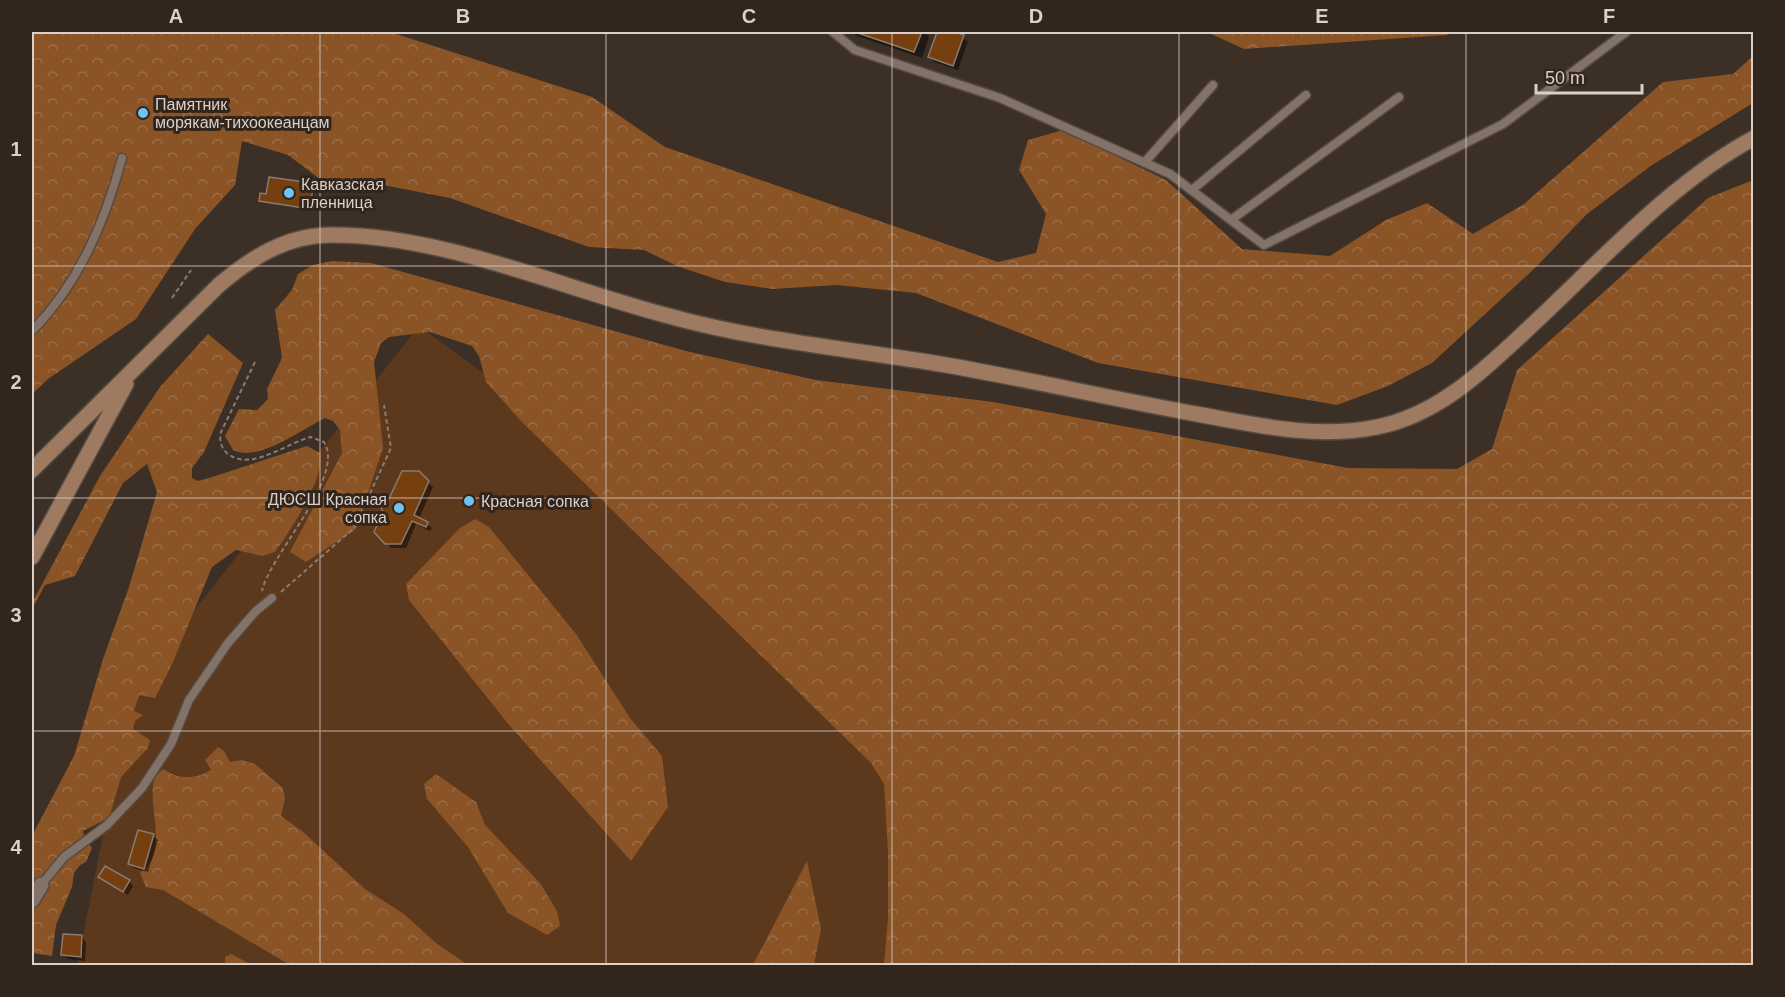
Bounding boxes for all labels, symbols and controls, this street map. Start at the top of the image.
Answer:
text: A [169,5,183,27]
text: B [456,5,470,27]
text: C [742,5,756,27]
text: D [1029,5,1043,27]
text: E [1315,5,1329,27]
text: F [1603,5,1615,27]
scale bar [1536,57,1642,95]
text: 50 m [1545,68,1585,88]
place label: Памятник морякам-тихоокеанцам [155,96,330,131]
marker: Памятник морякам-тихоокеанцам [136,106,150,120]
text: 1 [10,138,22,160]
place label: Кавказская пленница [301,176,384,211]
marker: Кавказская пленница [282,186,296,200]
text: 2 [10,371,22,393]
place label: ДЮСШ Красная сопка [268,491,387,526]
place label: Красная сопка [481,493,589,510]
marker: Красная сопка [462,494,476,508]
marker: ДЮСШ Красная сопка [392,501,406,515]
text: 3 [10,604,22,626]
text: 4 [10,836,22,858]

